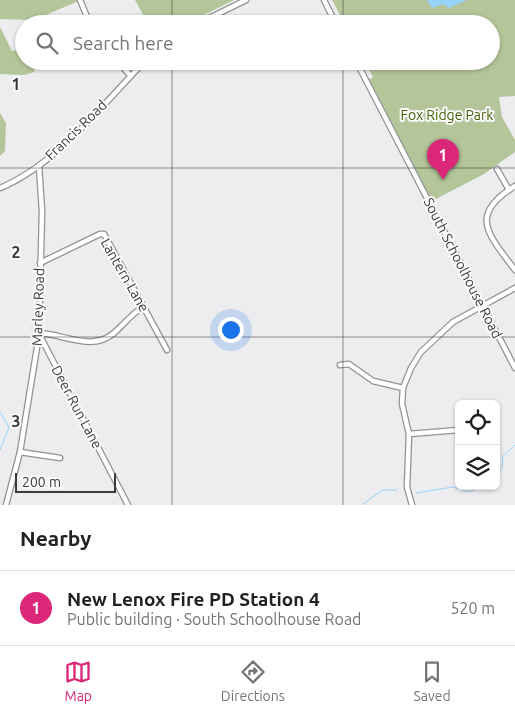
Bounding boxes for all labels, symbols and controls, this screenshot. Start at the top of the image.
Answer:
search box [15,15,500,70]
icon: search [33,29,61,57]
text: Search here [73,32,173,54]
text: 1 [11,75,21,93]
street label: Francis Road [42,97,110,163]
park label: Fox Ridge Park [401,107,493,123]
pin: 1 [427,139,459,180]
street label: South Schoolhouse Road [421,195,505,341]
street label: Lantern Lane [98,235,152,315]
text: 2 [11,243,21,261]
street label: Marley Road [29,268,47,346]
your location [218,317,244,343]
street label: Deer Run Lane [48,363,106,451]
map controls [455,400,500,490]
button: locate [455,400,500,445]
text: 3 [11,412,21,430]
button: layers [455,445,500,490]
scale bar [15,470,116,493]
text: 200 m [22,474,61,490]
text: Nearby [20,526,91,550]
text: New Lenox Fire PD Station 4 [67,588,320,610]
text: 1 [31,599,41,617]
text: 520 m [450,599,495,617]
text: Public building · South Schoolhouse Road [67,610,361,628]
tab: Map [64,658,92,704]
tab: Directions [221,658,285,704]
tab: Saved [413,658,451,704]

